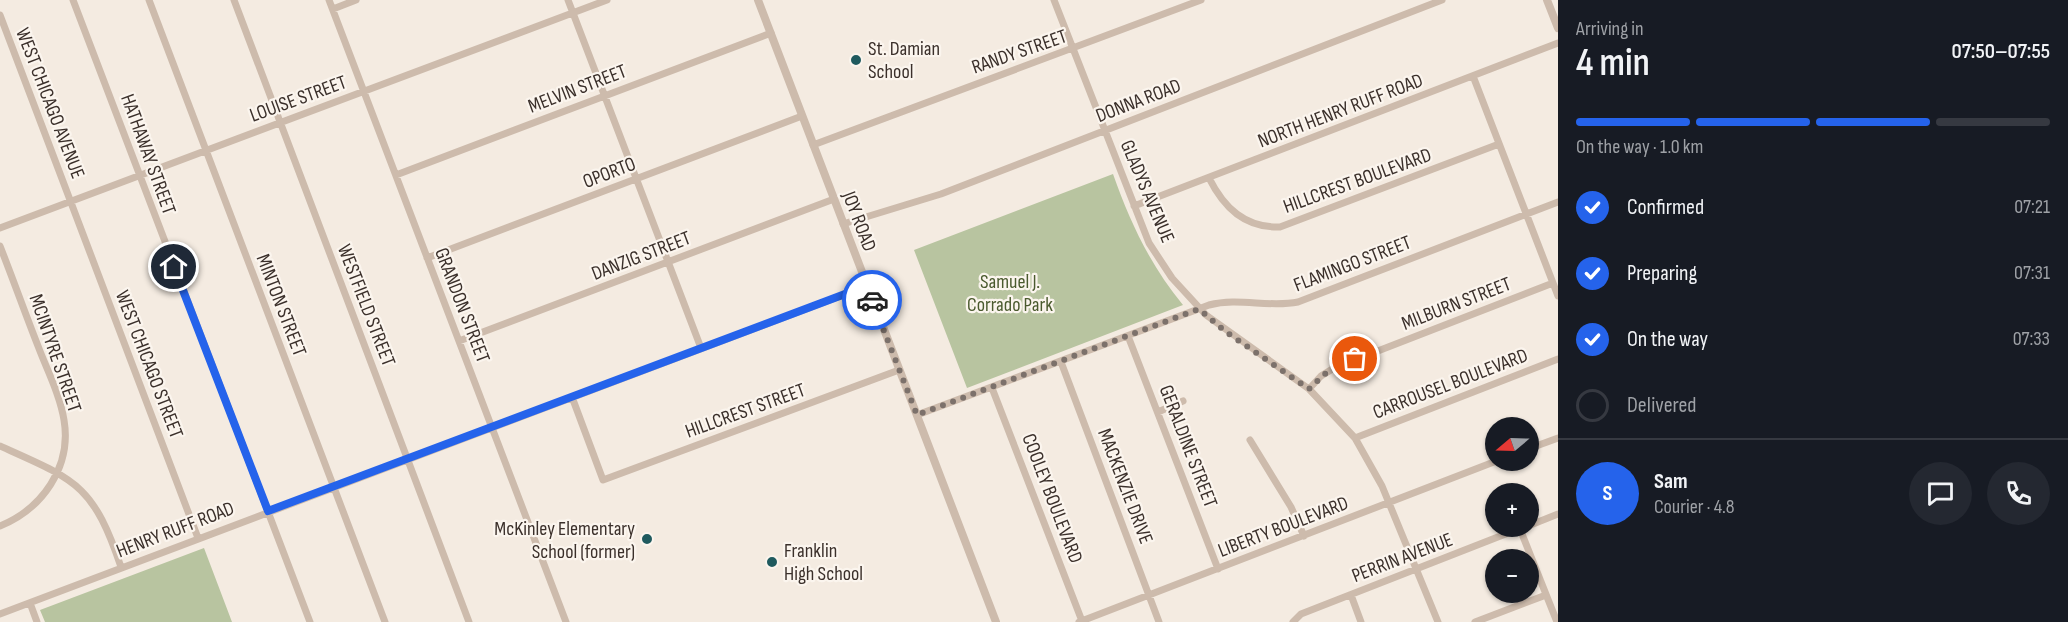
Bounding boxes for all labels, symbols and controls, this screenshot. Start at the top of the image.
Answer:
text: Arriving in [1576,17,1644,41]
street label: RANDY STREET [969,24,1070,79]
street label: WEST CHICAGO AVENUE [10,25,90,182]
place label: St. Damian School [868,37,940,84]
text: 07:50–07:55 [1952,38,2050,65]
text: 4 min [1576,40,1650,87]
marker: St. Damian School [849,53,863,67]
street label: MELVIN STREET [525,59,630,119]
street label: NORTH HENRY RUFF ROAD [1254,68,1426,153]
street label: LOUISE STREET [247,70,350,128]
street label: DONNA ROAD [1092,74,1184,128]
street label: HATHAWAY STREET [115,91,181,218]
text: On the way · 1.0 km [1576,135,1703,159]
street label: GLADYS AVENUE [1115,136,1179,246]
street label: HILLCREST BOULEVARD [1280,143,1435,219]
street label: OPORTO [579,152,639,194]
street label: JOY ROAD [836,187,881,255]
icon: check [1576,191,1609,224]
text: Confirmed [1627,194,1704,221]
text: 07:21 [2014,195,2050,219]
street label: DANZIG STREET [588,226,694,286]
street label: FLAMINGO STREET [1290,231,1414,297]
pin [148,241,199,292]
street label: WESTFIELD STREET [332,241,400,370]
street label: GRANDON STREET [429,244,495,366]
icon: home [157,250,190,283]
street label: MINTON STREET [251,251,312,360]
icon: check [1576,257,1609,290]
text: Preparing [1627,260,1697,287]
text: 07:31 [2014,261,2050,285]
courier [842,270,902,330]
park label: Samuel J. Corrado Park [967,270,1053,317]
street label: MILBURN STREET [1398,272,1514,336]
icon: car [856,284,889,317]
street label: WEST CHICAGO STREET [110,287,188,442]
street label: MCINTYRE STREET [24,291,86,416]
icon: check [1576,323,1609,356]
text: On the way [1627,326,1708,353]
text: 07:33 [2013,327,2050,351]
pin [1329,333,1380,384]
icon: bag [1338,342,1371,375]
street label: CARROUSEL BOULEVARD [1369,343,1531,425]
street label: HILLCREST STREET [682,378,809,444]
street label: GERALDINE STREET [1154,382,1222,511]
text: Delivered [1627,392,1696,419]
north arrow [1485,417,1539,471]
map controls [1485,417,1539,603]
street label: MACKENZIE DRIVE [1092,425,1158,547]
street label: COOLEY BOULEVARD [1016,430,1088,567]
button: chat [1909,462,1972,525]
button: phone [1987,462,2050,525]
text: Sam [1654,468,1688,495]
text: S [1603,480,1612,507]
button: + [1485,483,1539,537]
street label: LIBERTY BOULEVARD [1215,491,1352,563]
text: Courier · 4.8 [1654,495,1735,519]
street label: HENRY RUFF ROAD [113,496,238,563]
place label: McKinley Elementary School (former) [494,517,635,564]
street label: PERRIN AVENUE [1349,528,1456,588]
marker: McKinley Elementary School (former) [640,532,654,546]
place label: Franklin High School [784,539,863,586]
button: − [1485,549,1539,603]
marker: Franklin High School [765,555,779,569]

